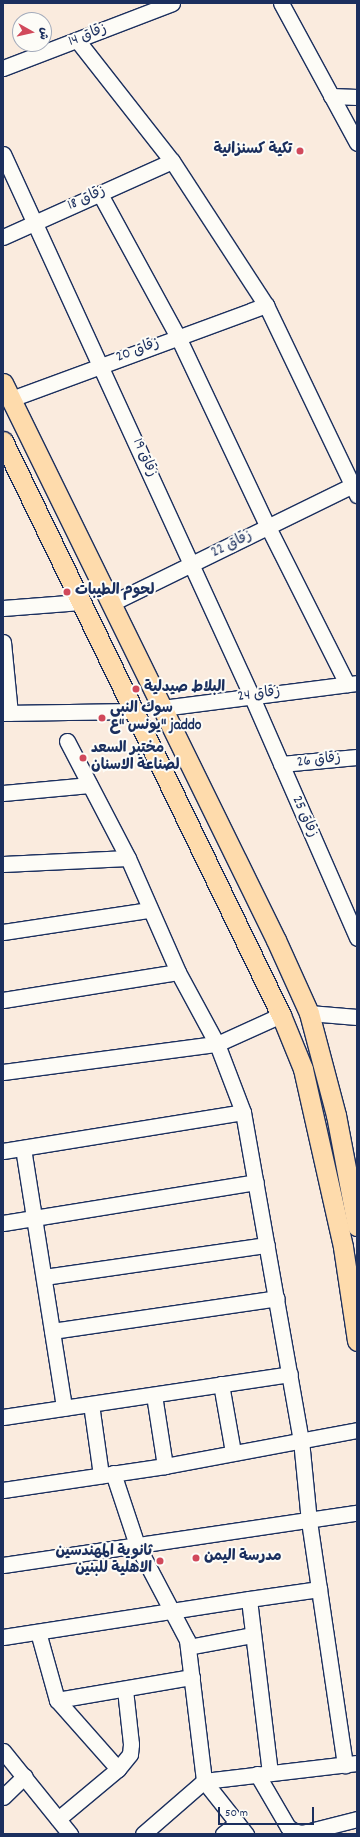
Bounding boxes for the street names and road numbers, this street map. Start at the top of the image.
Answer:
street label: زقاق 14 [66,20,110,52]
street label: زقاق 18 [65,183,109,215]
street label: زقاق 20 [114,335,162,367]
street label: زقاق 19 [128,436,160,480]
street label: زقاق 22 [209,527,255,563]
street label: زقاق 24 [237,683,281,707]
street label: زقاق 26 [296,750,342,772]
street label: زقاق 25 [287,793,321,841]

